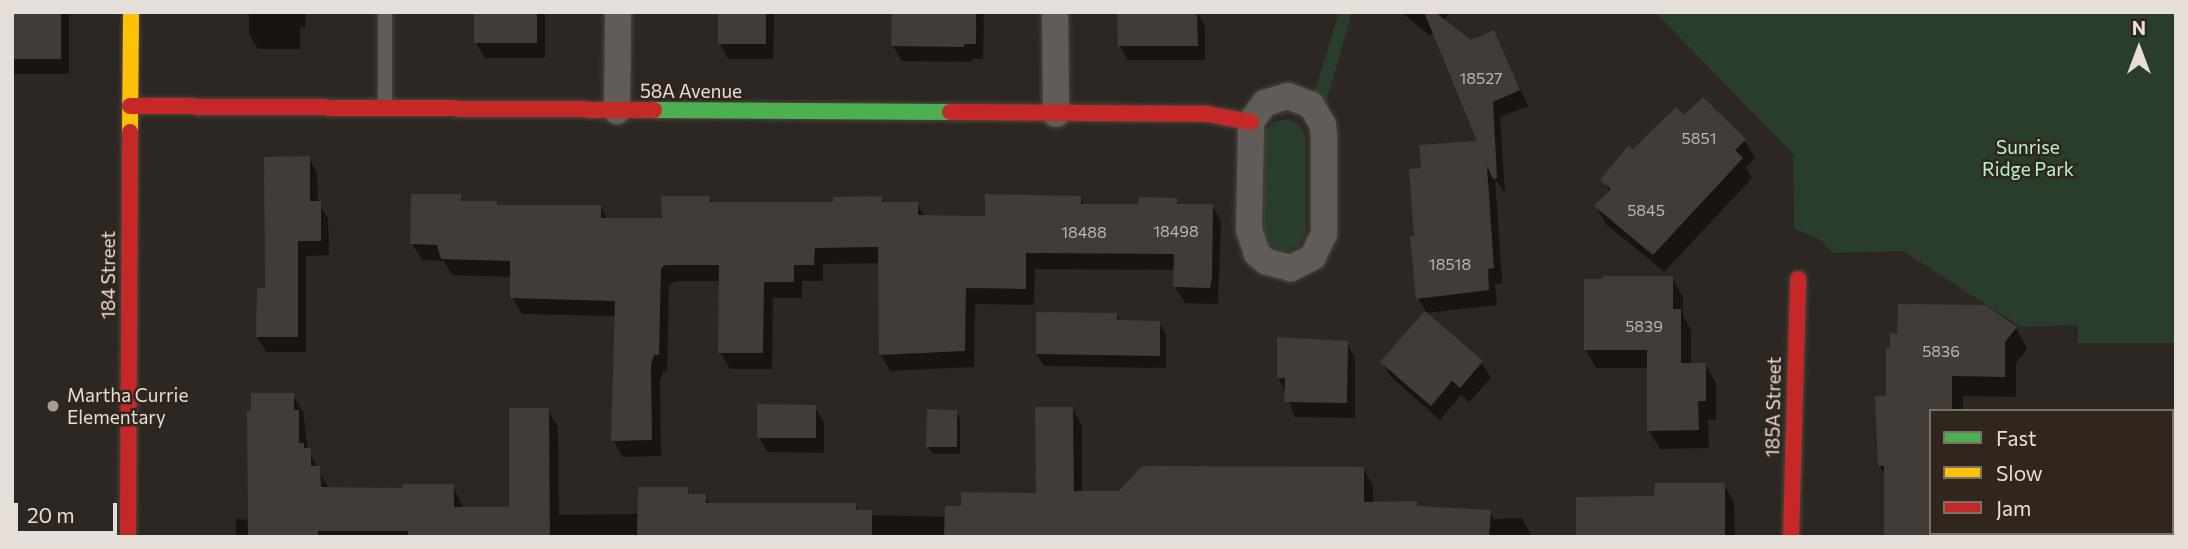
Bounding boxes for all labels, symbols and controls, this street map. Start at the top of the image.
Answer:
north arrow [2104,14,2174,84]
text: N [2132,16,2146,39]
house number: 18527 [1459,68,1503,88]
street label: 58A Avenue [640,80,742,102]
house number: 5851 [1682,128,1716,148]
park label: Sunrise Ridge Park [1982,136,2074,180]
house number: 5845 [1627,200,1665,220]
house number: 18498 [1153,221,1199,241]
house number: 18488 [1061,222,1107,242]
street label: 184 Street [97,231,119,319]
house number: 18518 [1429,254,1471,274]
house number: 5839 [1625,316,1663,336]
house number: 5836 [1922,341,1960,361]
street label: 185A Street [1761,357,1785,457]
place label: Martha Currie Elementary [67,384,188,428]
marker: Martha Currie Elementary [45,398,61,414]
legend [1929,409,2174,535]
text: Fast [1996,425,2037,450]
text: Slow [1996,460,2043,485]
scale bar [18,490,121,534]
text: Jam [1996,495,2031,520]
text: 20 m [27,502,75,527]

